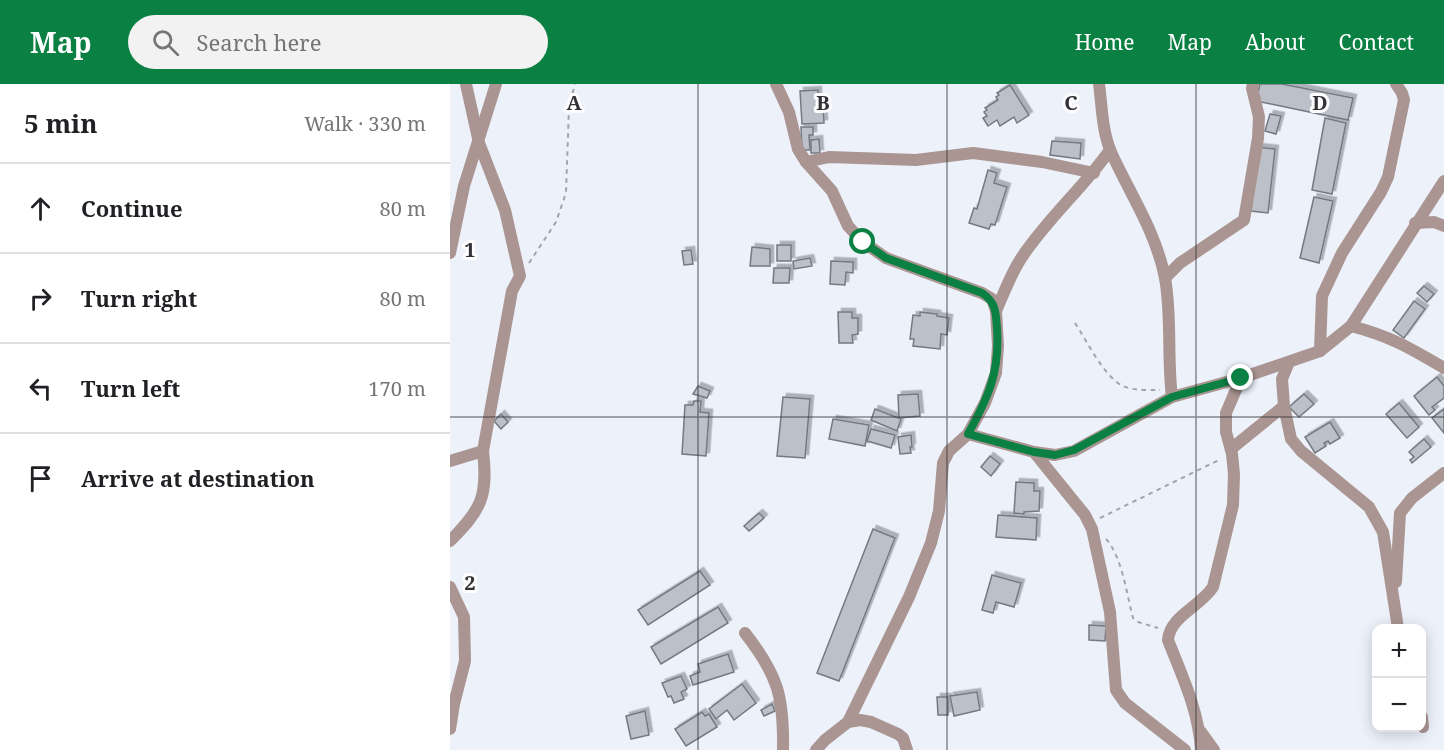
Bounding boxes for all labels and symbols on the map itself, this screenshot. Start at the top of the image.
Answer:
text: A [566,89,582,116]
text: B [816,89,830,116]
text: C [1064,89,1078,116]
text: D [1312,89,1328,116]
route start [849,228,875,254]
text: 1 [464,236,476,263]
route end [1227,364,1253,390]
text: 2 [464,569,476,596]

